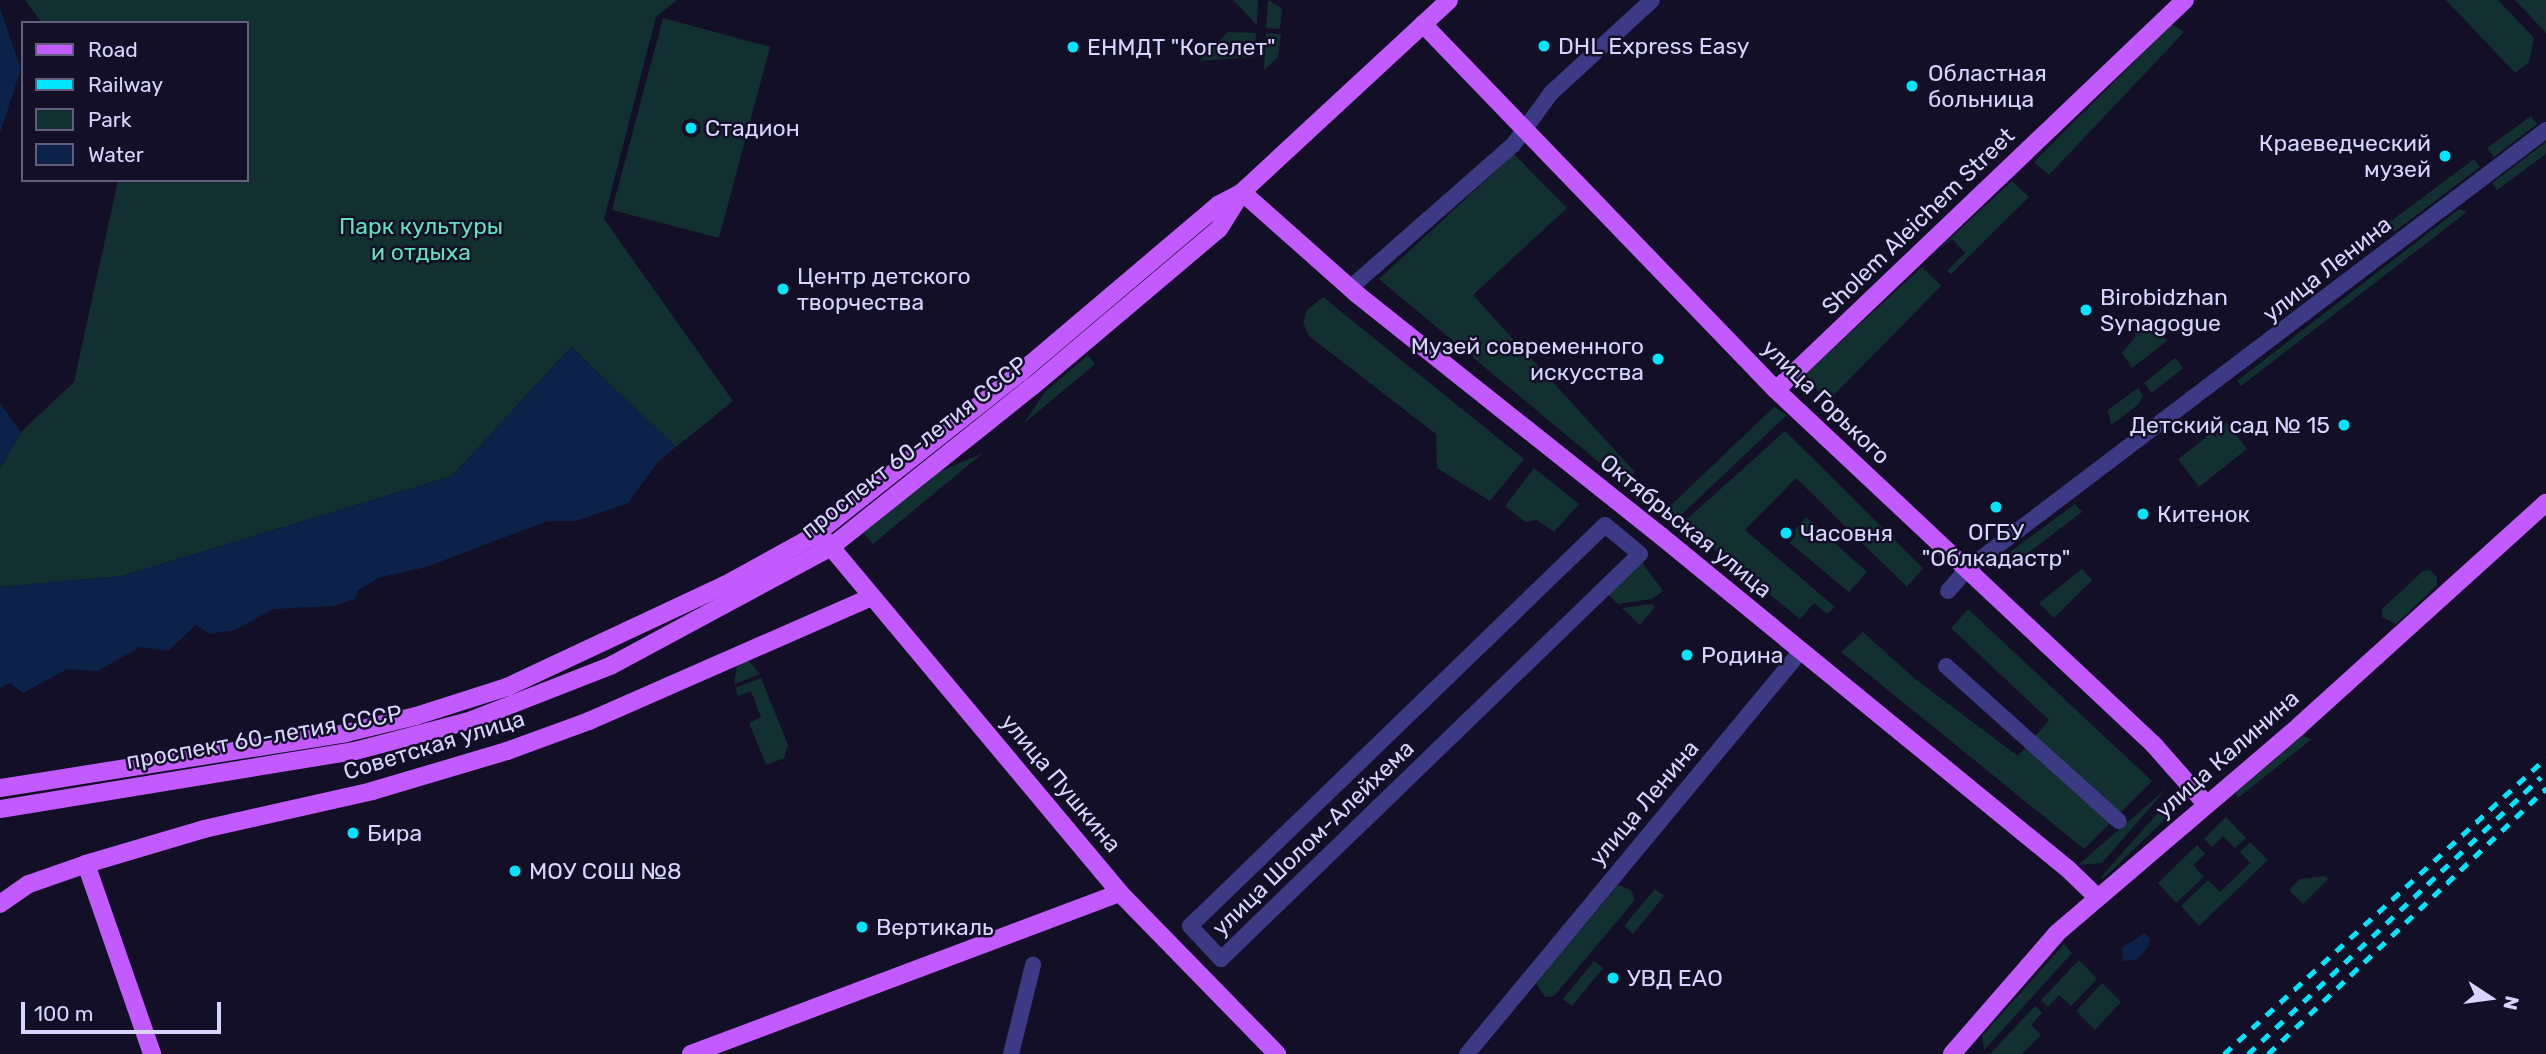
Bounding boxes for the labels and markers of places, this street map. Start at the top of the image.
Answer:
place label: DHL Express Easy [1558,32,1750,60]
place label: ЕНМДТ "Когелет" [1087,33,1276,61]
marker: DHL Express Easy [1536,38,1552,54]
marker: ЕНМДТ "Когелет" [1065,39,1081,55]
place label: Областная больница [1928,59,2047,113]
marker: Областная больница [1902,76,1922,96]
place label: Стадион [705,114,800,142]
marker: Стадион [683,120,699,136]
place label: Краеведческий музей [2259,129,2431,183]
marker: Краеведческий музей [2437,148,2453,164]
place label: Центр детского творчества [797,262,971,316]
marker: Центр детского творчества [775,281,791,297]
place label: Birobidzhan Synagogue [2100,283,2228,337]
marker: Birobidzhan Synagogue [2078,302,2094,318]
place label: Музей современного искусства [1411,332,1644,386]
marker: Музей современного искусства [1650,351,1666,367]
place label: Детский сад № 15 [2130,411,2330,439]
marker: Детский сад № 15 [2336,417,2352,433]
marker: ОГБУ "Облкадастр" [1988,499,2004,515]
place label: Китенок [2157,500,2250,528]
marker: Китенок [2135,506,2151,522]
place label: ОГБУ "Облкадастр" [1922,518,2070,572]
place label: Часовня [1800,519,1893,547]
marker: Часовня [1778,525,1794,541]
place label: Родина [1701,641,1783,669]
marker: Родина [1679,647,1695,663]
place label: Бира [367,819,422,847]
marker: Бира [345,825,361,841]
place label: МОУ СОШ №8 [529,857,682,885]
marker: МОУ СОШ №8 [507,863,523,879]
place label: Вертикаль [876,913,994,941]
marker: Вертикаль [854,919,870,935]
place label: УВД ЕАО [1627,964,1723,992]
marker: УВД ЕАО [1605,970,1621,986]

